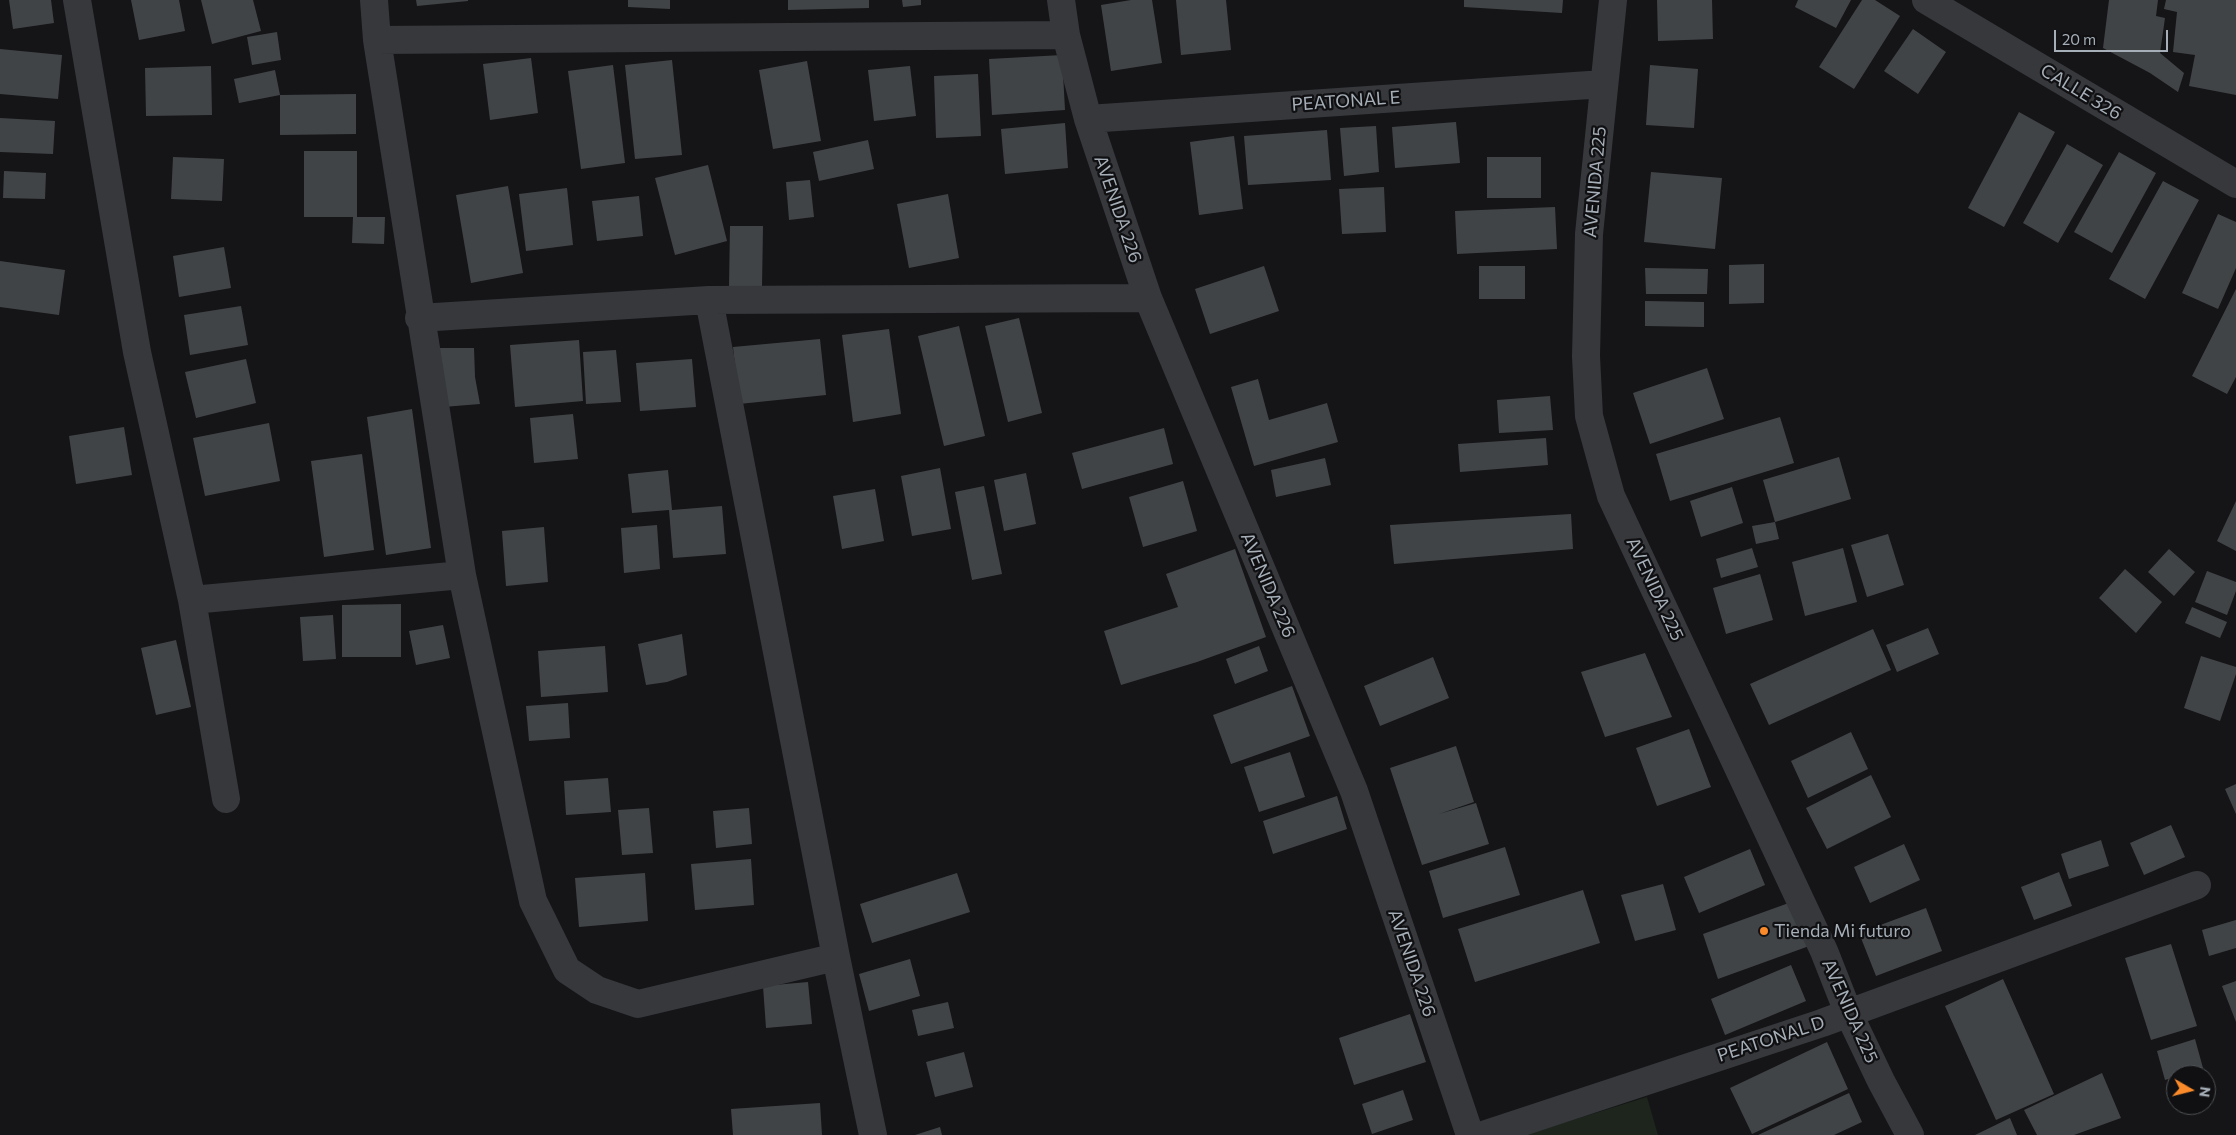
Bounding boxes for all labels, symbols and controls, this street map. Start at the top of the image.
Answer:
scale bar [2056,20,2170,52]
text: 20 m [2062,30,2096,48]
street label: CALLE 326 [2037,59,2125,125]
street label: PEATONAL E [1291,86,1401,116]
street label: AVENIDA 225 [1579,125,1611,239]
street label: AVENIDA 226 [1090,152,1146,266]
street label: AVENIDA 226 [1236,529,1300,641]
street label: AVENIDA 225 [1622,534,1688,644]
street label: AVENIDA 226 [1384,906,1440,1020]
place label: Tienda Mi futuro [1774,920,1911,942]
marker: Tienda Mi futuro [1758,925,1770,937]
street label: AVENIDA 225 [1817,956,1883,1066]
street label: PEATONAL D [1715,1012,1827,1066]
north arrow [2166,1065,2216,1115]
text: N [2196,1086,2215,1098]

